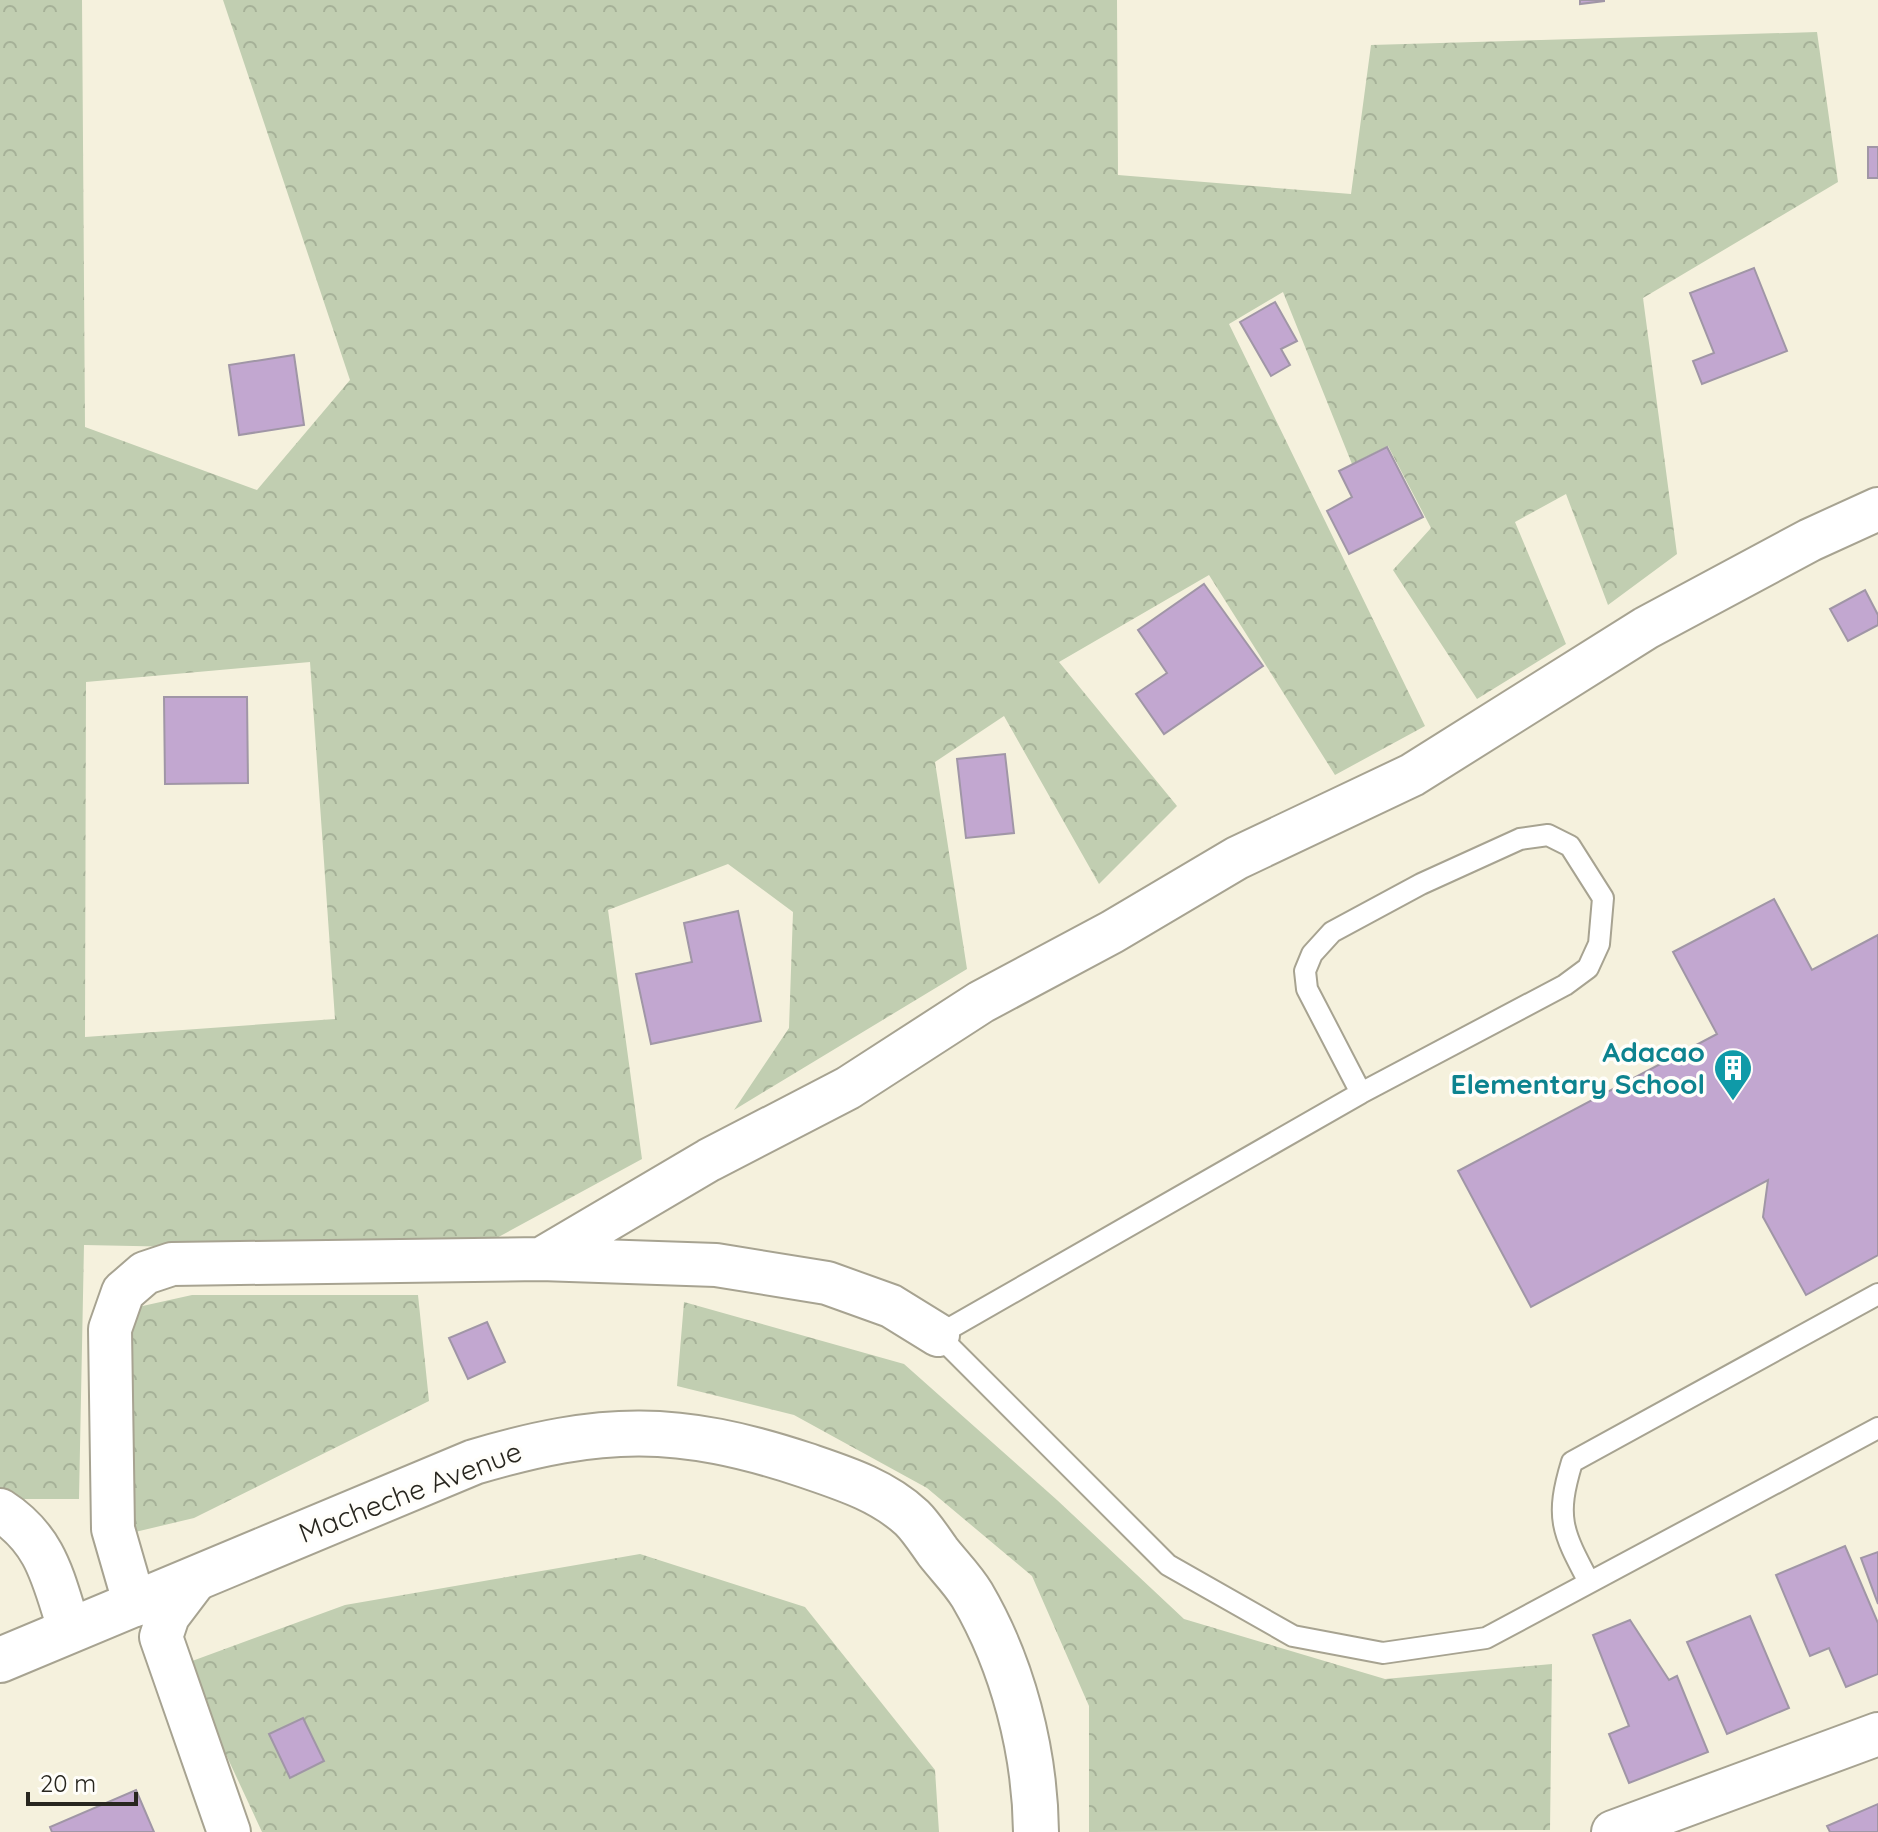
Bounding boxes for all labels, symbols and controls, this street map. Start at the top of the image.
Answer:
place label: Adacao Elementary School [1451,1034,1705,1101]
building icon: Adacao Elementary School [1712,1047,1754,1102]
street label: Macheche Avenue [293,1433,526,1550]
scale bar [28,1756,136,1806]
text: 20 m [40,1768,96,1798]

